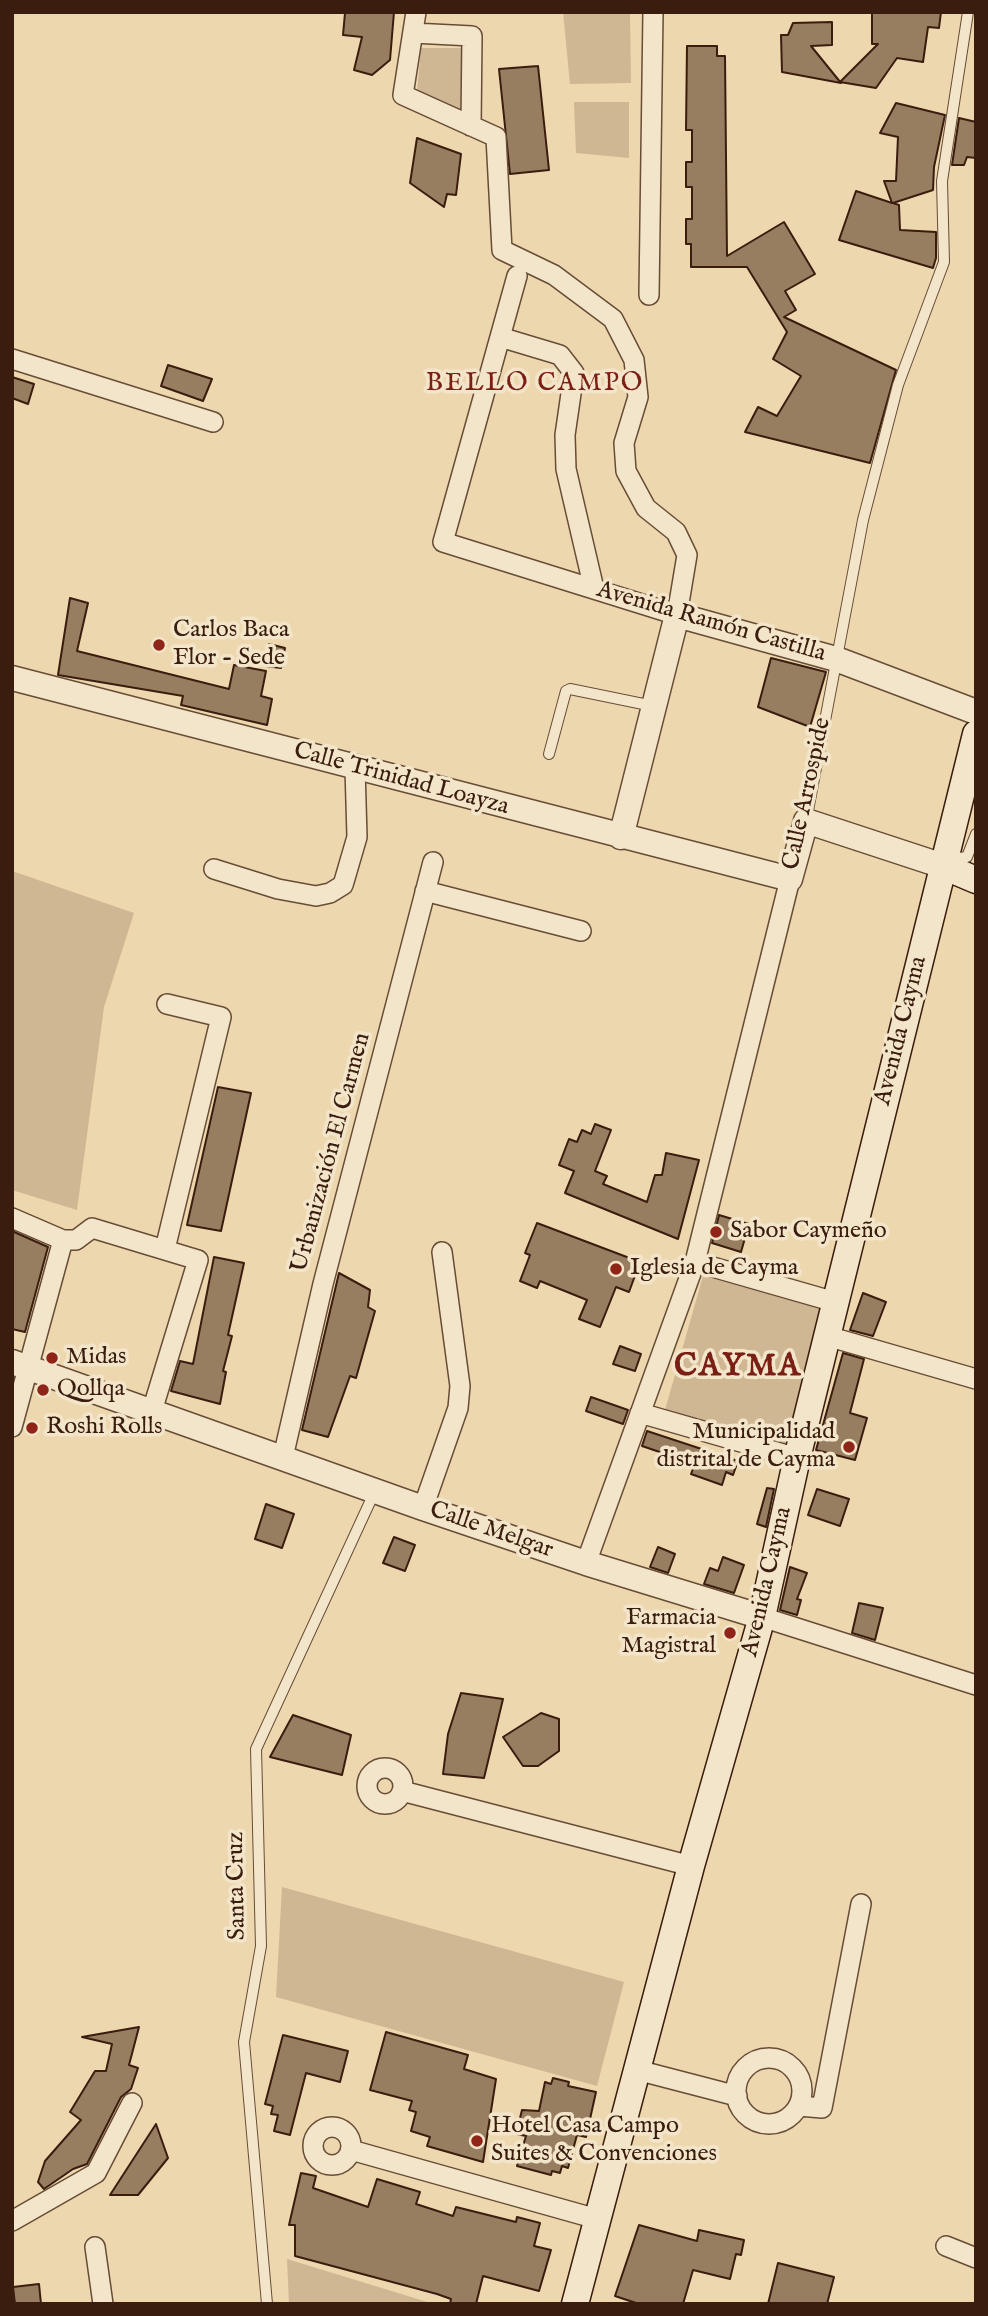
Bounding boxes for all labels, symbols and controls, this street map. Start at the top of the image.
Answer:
district label: BELLO CAMPO [427,369,643,401]
street label: Avenida Ramón Castilla [593,577,829,669]
place label: Carlos Baca Flor - Sede [173,617,289,673]
marker: Carlos Baca Flor - Sede [151,637,167,653]
street label: Calle Arrospide [778,715,838,873]
street label: Calle Trinidad Loayza [290,737,512,823]
street label: Avenida Cayma [870,953,934,1109]
street label: Urbanización El Carmen [286,1030,378,1276]
place label: Sabor Caymeño [730,1218,887,1246]
marker: Sabor Caymeño [708,1224,724,1240]
place label: Iglesia de Cayma [630,1255,798,1283]
marker: Iglesia de Cayma [608,1261,624,1277]
place label: Midas [66,1344,126,1372]
district label: CAYMA [675,1349,801,1387]
marker: Midas [44,1350,60,1366]
place label: Qollqa [57,1376,125,1404]
marker: Qollqa [35,1382,51,1398]
place label: Roshi Rolls [46,1414,163,1442]
place label: Municipalidad distrital de Cayma [656,1419,835,1475]
marker: Roshi Rolls [24,1420,40,1436]
marker: Municipalidad distrital de Cayma [841,1439,857,1455]
street label: Calle Melgar [425,1496,557,1566]
street label: Avenida Cayma [737,1504,799,1660]
place label: Farmacia Magistral [621,1605,716,1661]
marker: Farmacia Magistral [722,1625,738,1641]
street label: Santa Cruz [223,1831,253,1941]
place label: Hotel Casa Campo Suites & Convenciones [491,2113,717,2169]
marker: Hotel Casa Campo Suites & Convenciones [469,2133,485,2149]

